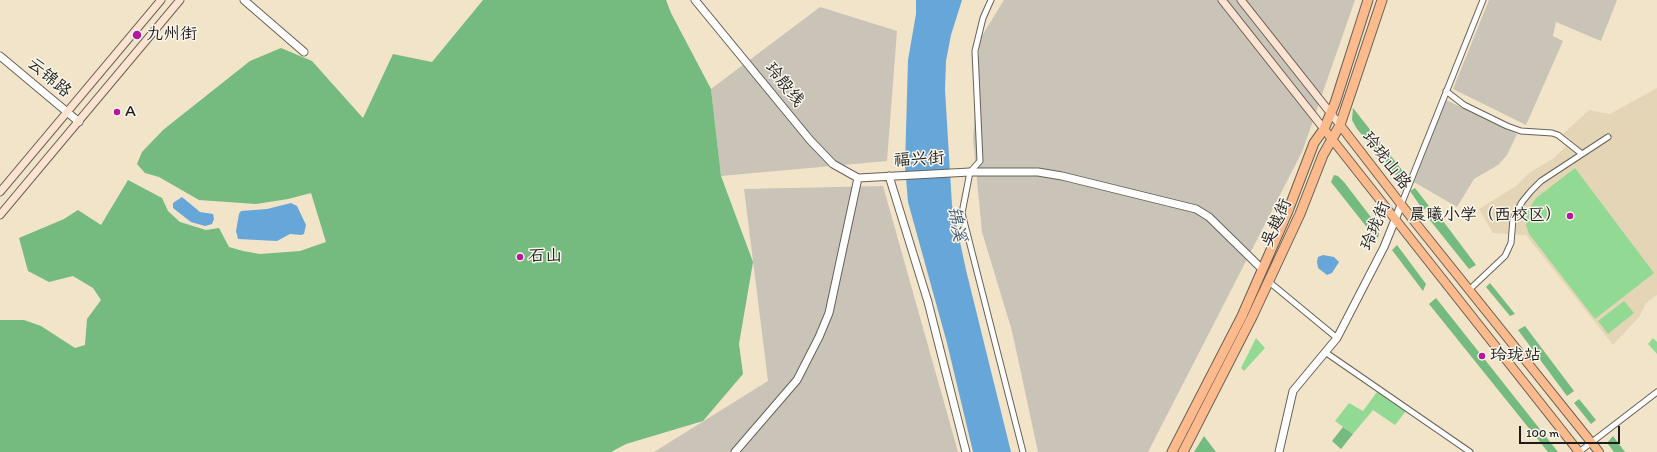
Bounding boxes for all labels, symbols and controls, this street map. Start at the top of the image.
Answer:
place label: 九州街 [146,25,197,45]
marker: 九州街 [131,29,143,41]
street label: 云锦路 [23,54,75,102]
street label: 玲殷线 [760,59,808,111]
place label: A [125,102,136,122]
marker: A [112,107,122,117]
street label: 玲珑山路 [1357,128,1415,194]
street label: 福兴街 [893,148,945,172]
street label: 吴越街 [1257,196,1297,250]
street label: 玲珑街 [1357,199,1395,253]
water label: 锦溪 [942,204,970,244]
place label: 晨曦小学（西校区） [1409,206,1562,226]
marker: 晨曦小学（西校区） [1565,211,1575,221]
place label: 石山 [528,247,562,267]
marker: 石山 [515,252,525,262]
place label: 玲珑站 [1490,346,1541,366]
marker: 玲珑站 [1477,351,1487,361]
scale bar [1521,418,1622,444]
text: 100 m [1526,426,1559,440]

